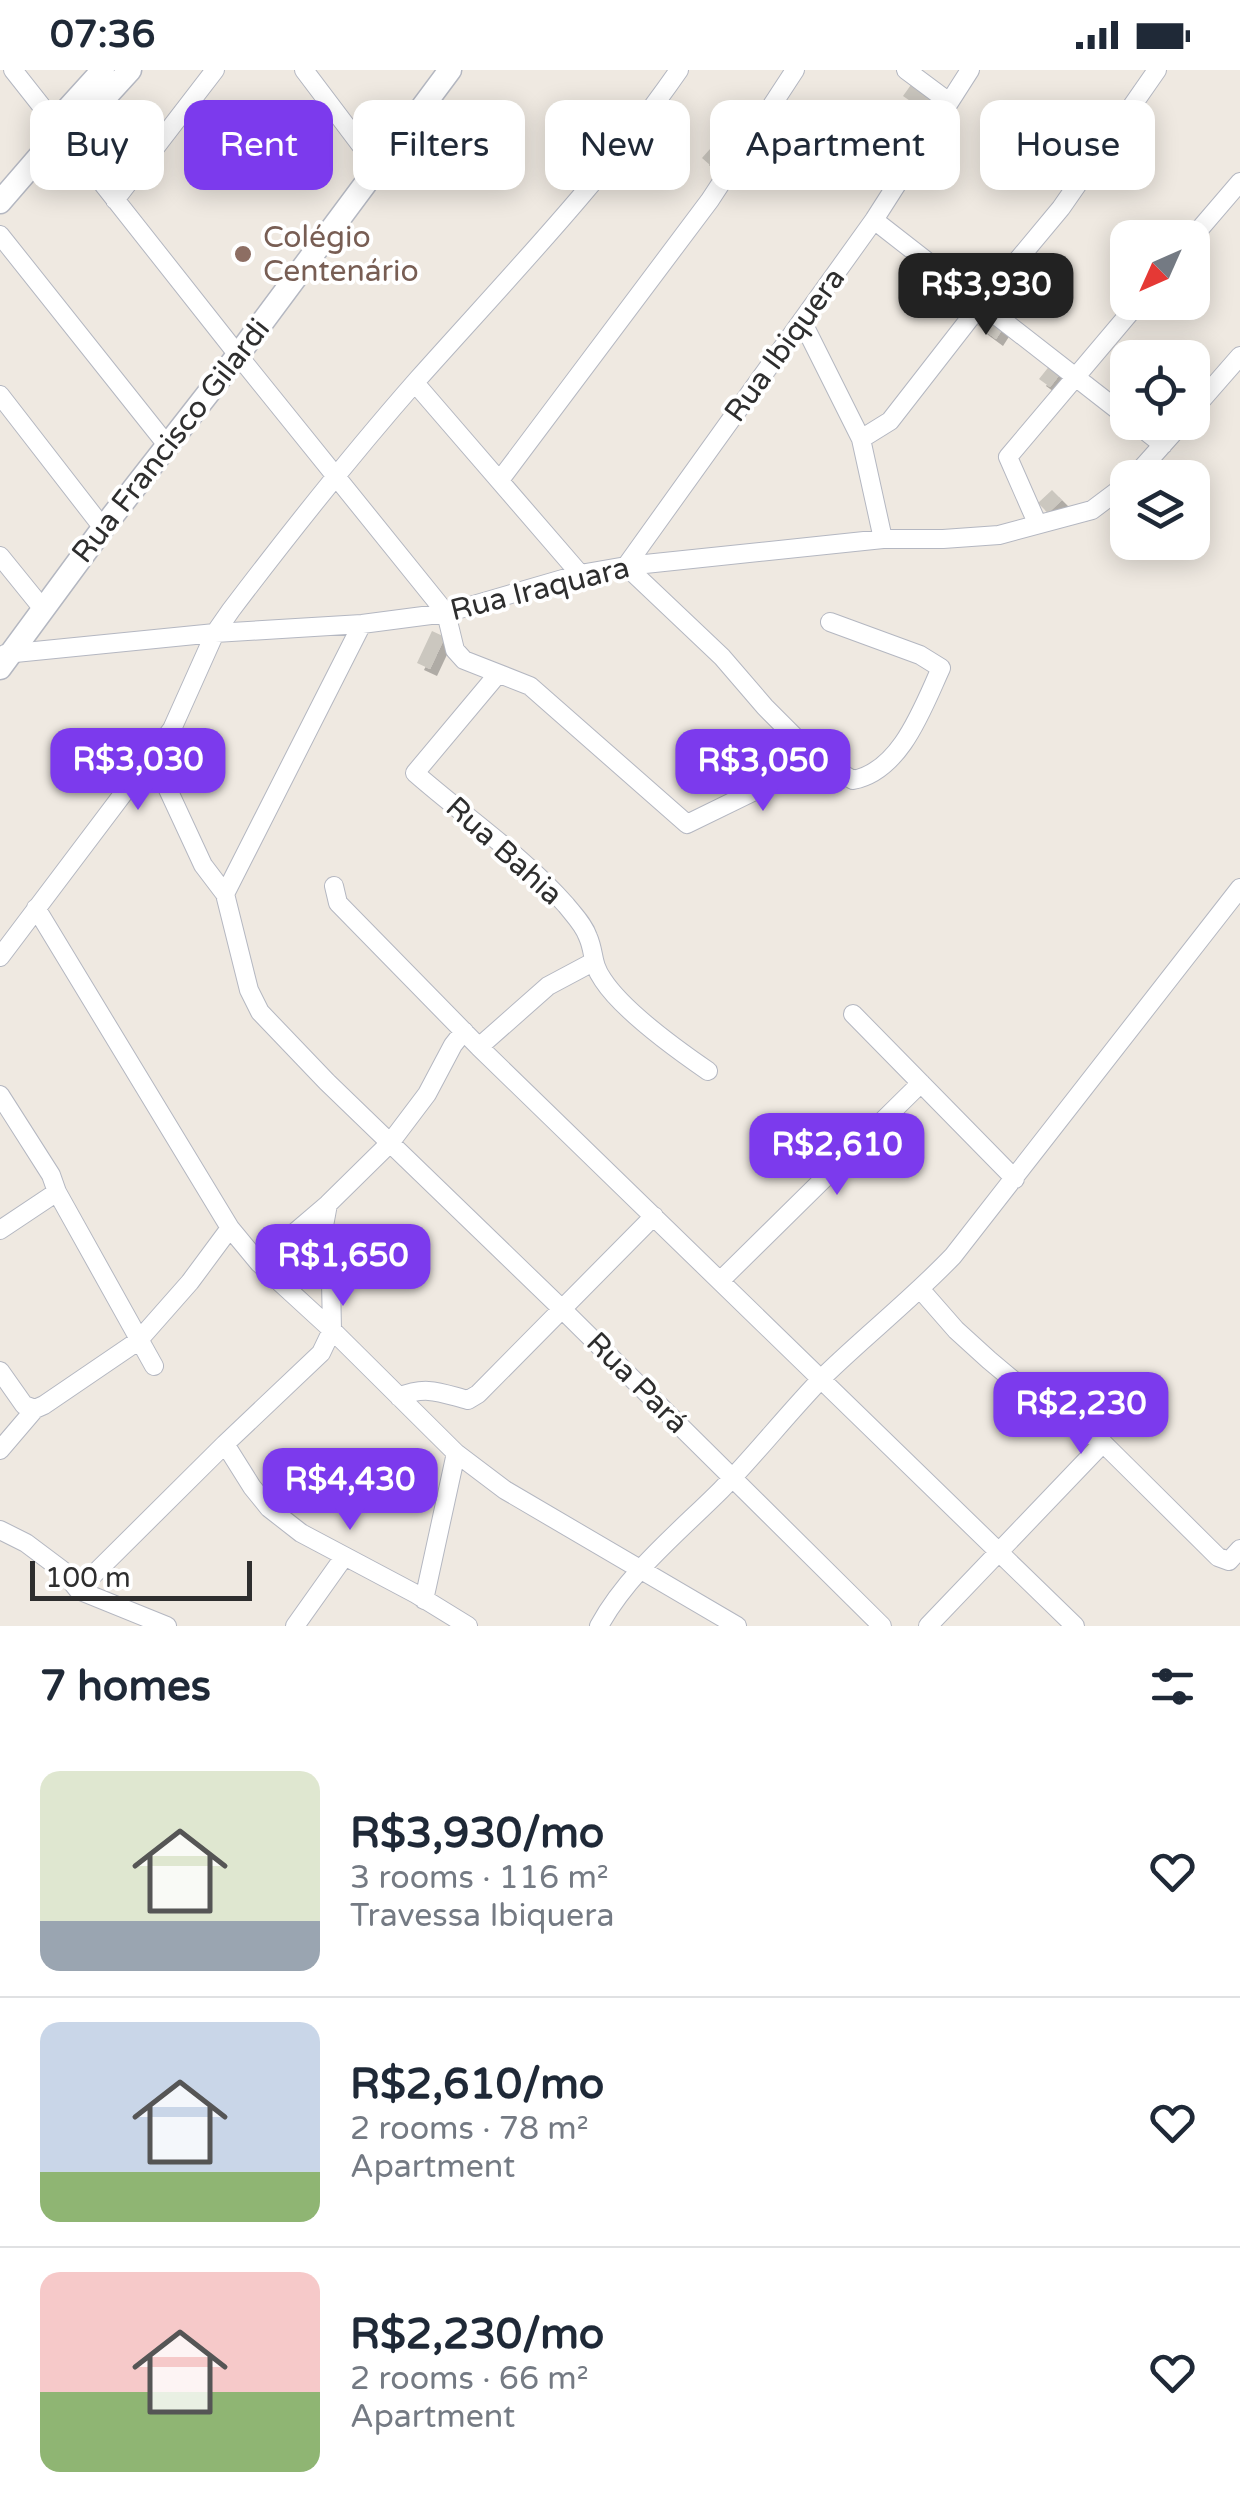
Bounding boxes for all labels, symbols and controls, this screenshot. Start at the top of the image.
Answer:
text: 07:36 [50,12,155,58]
chip: Buy [30,100,164,190]
chip: Rent [184,100,333,190]
chip: Filters [353,100,525,190]
chip: New [545,100,690,190]
chip: Apartment [710,100,960,190]
chip: House [980,100,1155,190]
place label: Colégio Centenário [263,219,419,290]
north arrow [1110,220,1210,320]
map controls [1110,220,1210,560]
marker: Colégio Centenário [232,243,254,265]
pin: R$3,930 [894,253,1078,338]
street label: Rua Ibiquera [717,261,853,429]
text: R$3,930 [920,266,1052,304]
street label: Rua Francisco Gilardi [64,311,278,571]
button: locate [1110,340,1210,440]
button: layers [1110,460,1210,560]
street label: Rua Iraquara [447,549,633,629]
pin: R$3,030 [46,728,230,813]
pin: R$3,050 [671,729,855,814]
text: R$3,030 [72,741,204,779]
text: R$3,050 [697,742,829,780]
street label: Rua Bahia [438,789,570,913]
pin: R$2,610 [745,1113,929,1198]
text: R$2,610 [771,1126,903,1164]
pin: R$1,650 [251,1224,435,1309]
text: R$1,650 [277,1237,409,1275]
street label: Rua Pará [578,1324,696,1442]
pin: R$2,230 [989,1372,1173,1457]
text: R$2,230 [1015,1385,1147,1423]
pin: R$4,430 [258,1448,442,1533]
text: R$4,430 [285,1461,415,1499]
scale bar [30,1556,252,1600]
text: 100 m [45,1561,131,1595]
icon: filters [1145,1659,1200,1714]
text: 7 homes [40,1661,211,1712]
text: R$3,930/mo [350,1808,604,1859]
icon: home [120,1811,240,1931]
icon: heart [1145,1844,1200,1899]
text: 3 rooms · 116 m² [350,1859,609,1897]
text: Travessa Ibiquera [350,1897,614,1935]
text: R$2,610/mo [350,2059,604,2110]
icon: home [120,2062,240,2182]
icon: heart [1145,2095,1200,2150]
text: 2 rooms · 78 m² [350,2110,589,2148]
text: Apartment [350,2148,515,2186]
text: R$2,230/mo [350,2309,604,2360]
icon: home [120,2312,240,2432]
icon: heart [1145,2345,1200,2400]
text: 2 rooms · 66 m² [350,2360,589,2398]
text: Apartment [350,2398,515,2436]

